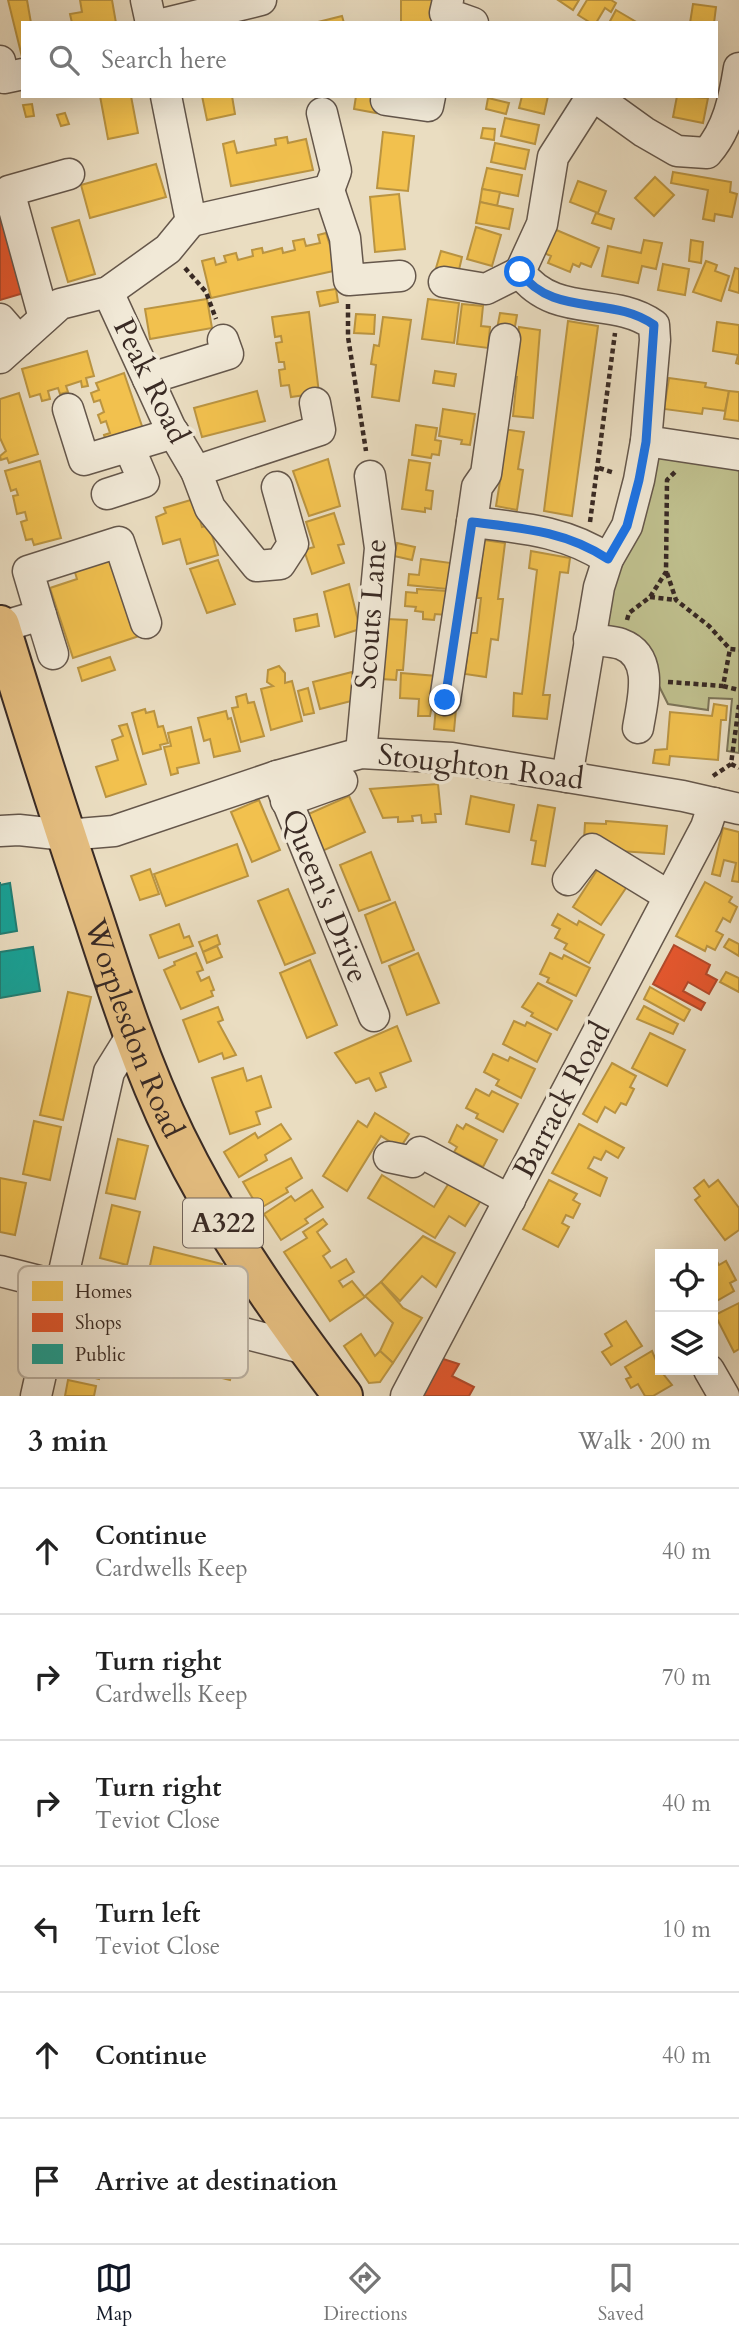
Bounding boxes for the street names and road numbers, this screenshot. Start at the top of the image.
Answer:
street label: Peak Road [103,312,199,450]
street label: Scouts Lane [345,537,397,691]
street label: Stoughton Road [376,734,586,800]
street label: Queen's Drive [272,803,378,989]
street label: Worplesdon Road [74,913,194,1145]
street label: Barrack Road [504,1014,620,1186]
road number: A322 [183,1198,263,1248]

